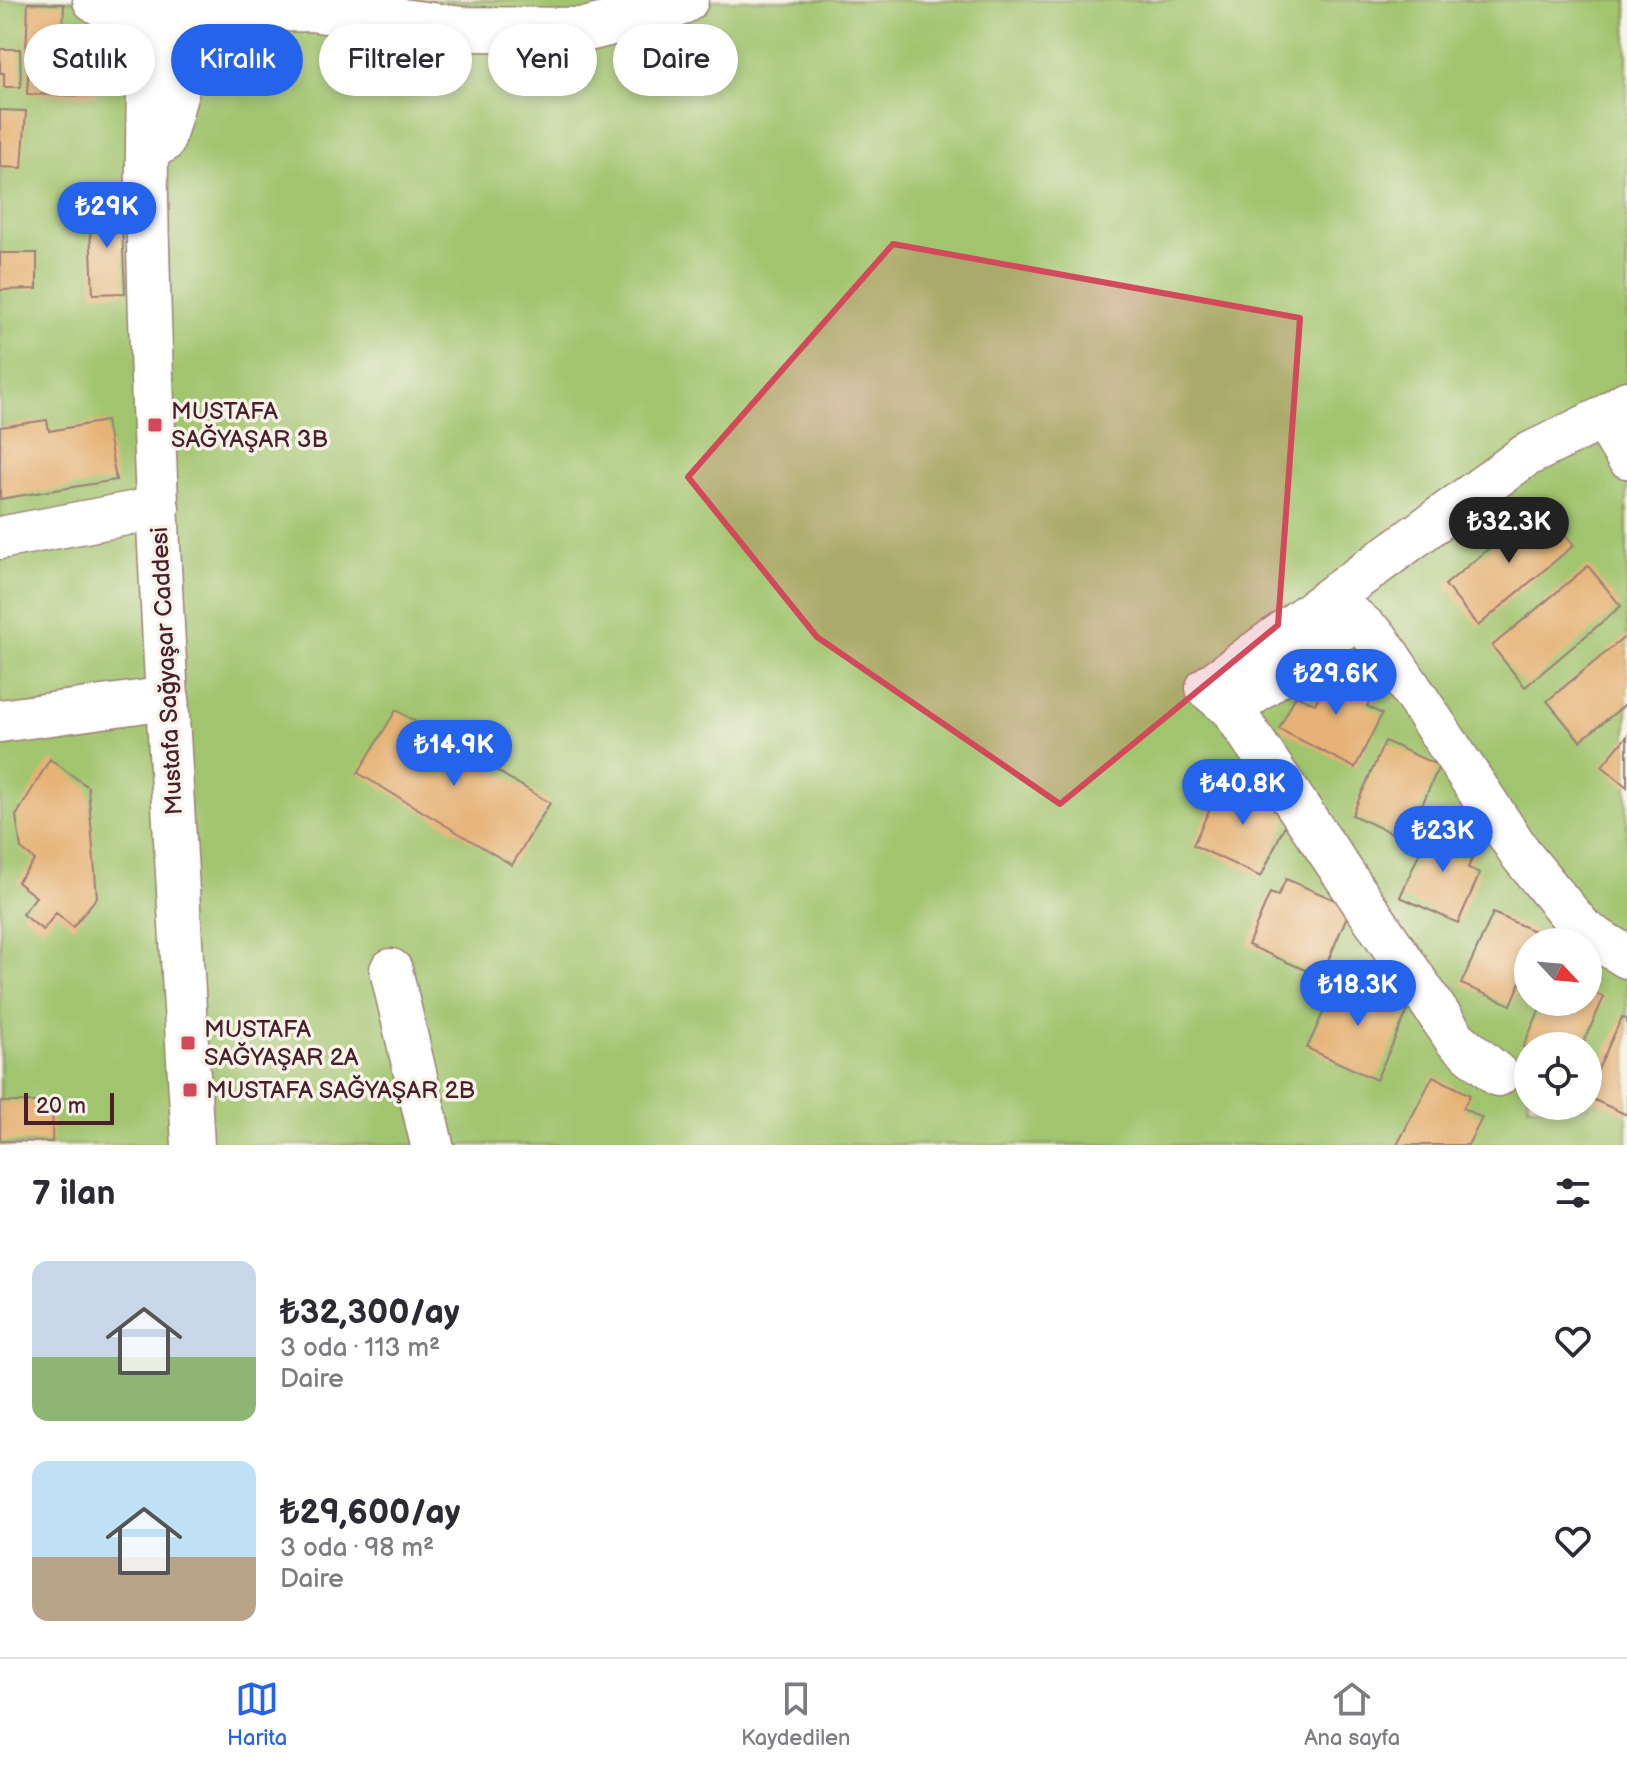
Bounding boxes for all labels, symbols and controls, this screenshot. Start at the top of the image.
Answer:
chip: Satılık [24,24,155,96]
chip: Kiralık [171,24,303,96]
chip: Filtreler [319,24,472,96]
chip: Yeni [488,24,597,96]
chip: Daire [613,24,738,96]
pin: ₺29K [60,182,154,250]
text: ₺29K [75,192,139,223]
place label: MUSTAFA SAĞYAŞAR 3B [171,397,328,454]
marker: MUSTAFA SAĞYAŞAR 3B [146,416,164,434]
pin: ₺32.3K [1444,497,1574,565]
text: ₺32.3K [1467,507,1551,538]
street label: Mustafa Sağyaşar Caddesi [145,526,189,816]
pin: ₺29.6K [1271,649,1401,717]
text: ₺29.6K [1294,659,1378,690]
pin: ₺14.9K [389,720,519,788]
text: ₺14.9K [414,730,494,761]
pin: ₺40.8K [1178,759,1308,827]
text: ₺40.8K [1200,769,1286,800]
pin: ₺23K [1396,806,1490,874]
text: ₺23K [1412,816,1474,847]
north arrow [1514,928,1602,1016]
map controls [1514,928,1602,1120]
pin: ₺18.3K [1293,960,1423,1028]
text: ₺18.3K [1318,970,1398,1001]
place label: MUSTAFA SAĞYAŞAR 2A [204,1015,359,1072]
button: locate [1514,1032,1602,1120]
marker: MUSTAFA SAĞYAŞAR 2A [179,1034,197,1052]
place label: MUSTAFA SAĞYAŞAR 2B [206,1074,475,1105]
marker: MUSTAFA SAĞYAŞAR 2B [181,1081,199,1099]
scale bar [24,1089,114,1125]
text: 20 m [36,1093,86,1120]
icon: filters [1551,1171,1595,1215]
text: 7 ilan [32,1173,115,1214]
text: ₺32,300/ay [280,1292,460,1333]
icon: home [96,1293,192,1389]
icon: heart [1551,1319,1595,1363]
text: 3 oda · 113 m² [280,1333,440,1364]
text: Daire [280,1364,344,1395]
text: ₺29,600/ay [280,1492,460,1533]
icon: home [96,1493,192,1589]
icon: heart [1551,1519,1595,1563]
text: 3 oda · 98 m² [280,1533,434,1564]
text: Daire [280,1564,344,1595]
tab: Harita [227,1677,287,1752]
tab: Kaydedilen [741,1677,850,1752]
tab: Ana sayfa [1304,1677,1400,1752]

